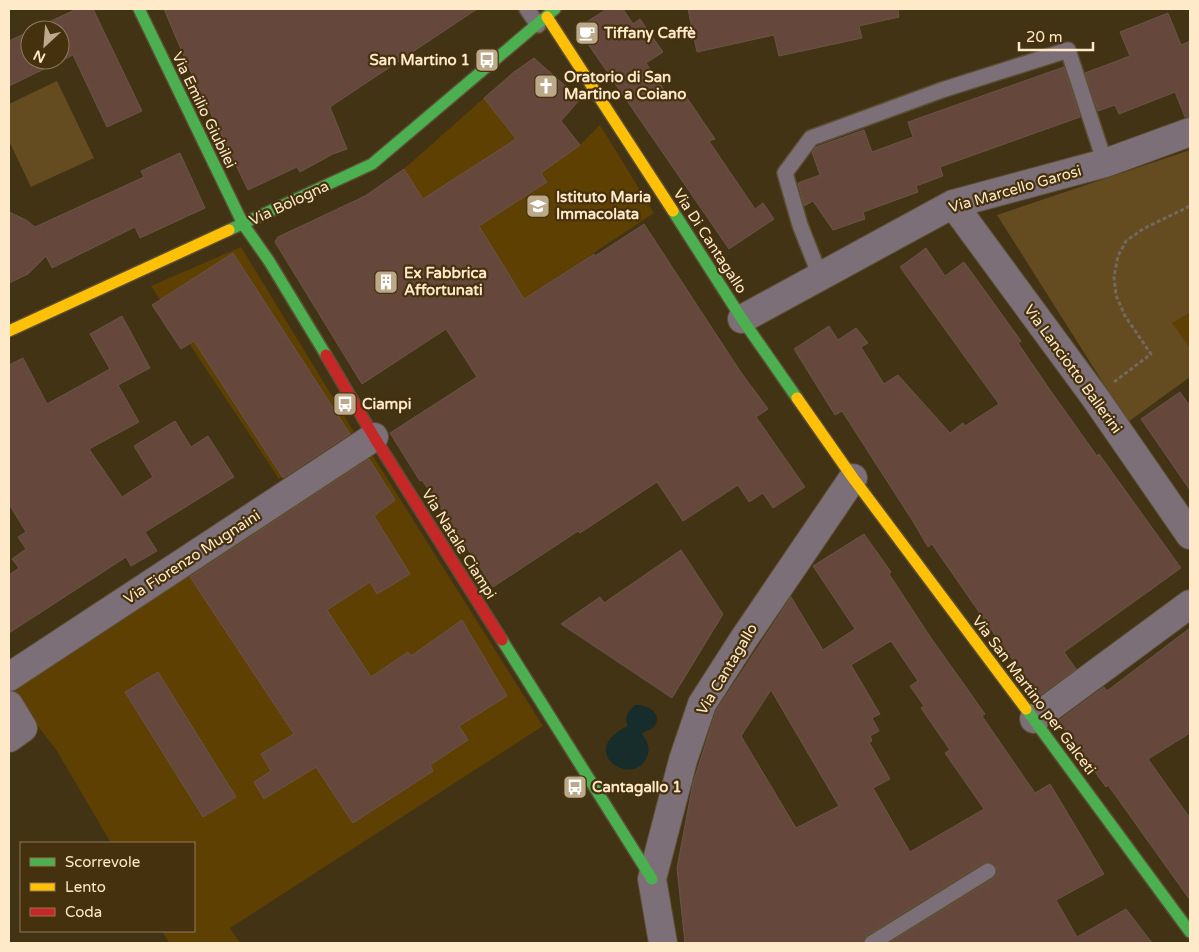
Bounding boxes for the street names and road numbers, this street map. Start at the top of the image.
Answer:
street label: Via Emilio Giubilei [168,49,240,171]
street label: Via Marcello Garosi [947,161,1083,217]
street label: Via Bologna [246,177,332,229]
street label: Via Di Cantagallo [669,185,751,297]
street label: Via Lanciotto Ballerini [1020,301,1126,437]
street label: Via Natale Ciampi [418,486,500,602]
street label: Via Fiorenzo Mugnaini [120,506,264,608]
street label: Via San Martino per Galceti [968,612,1100,778]
street label: Via Cantagallo [693,620,761,718]

